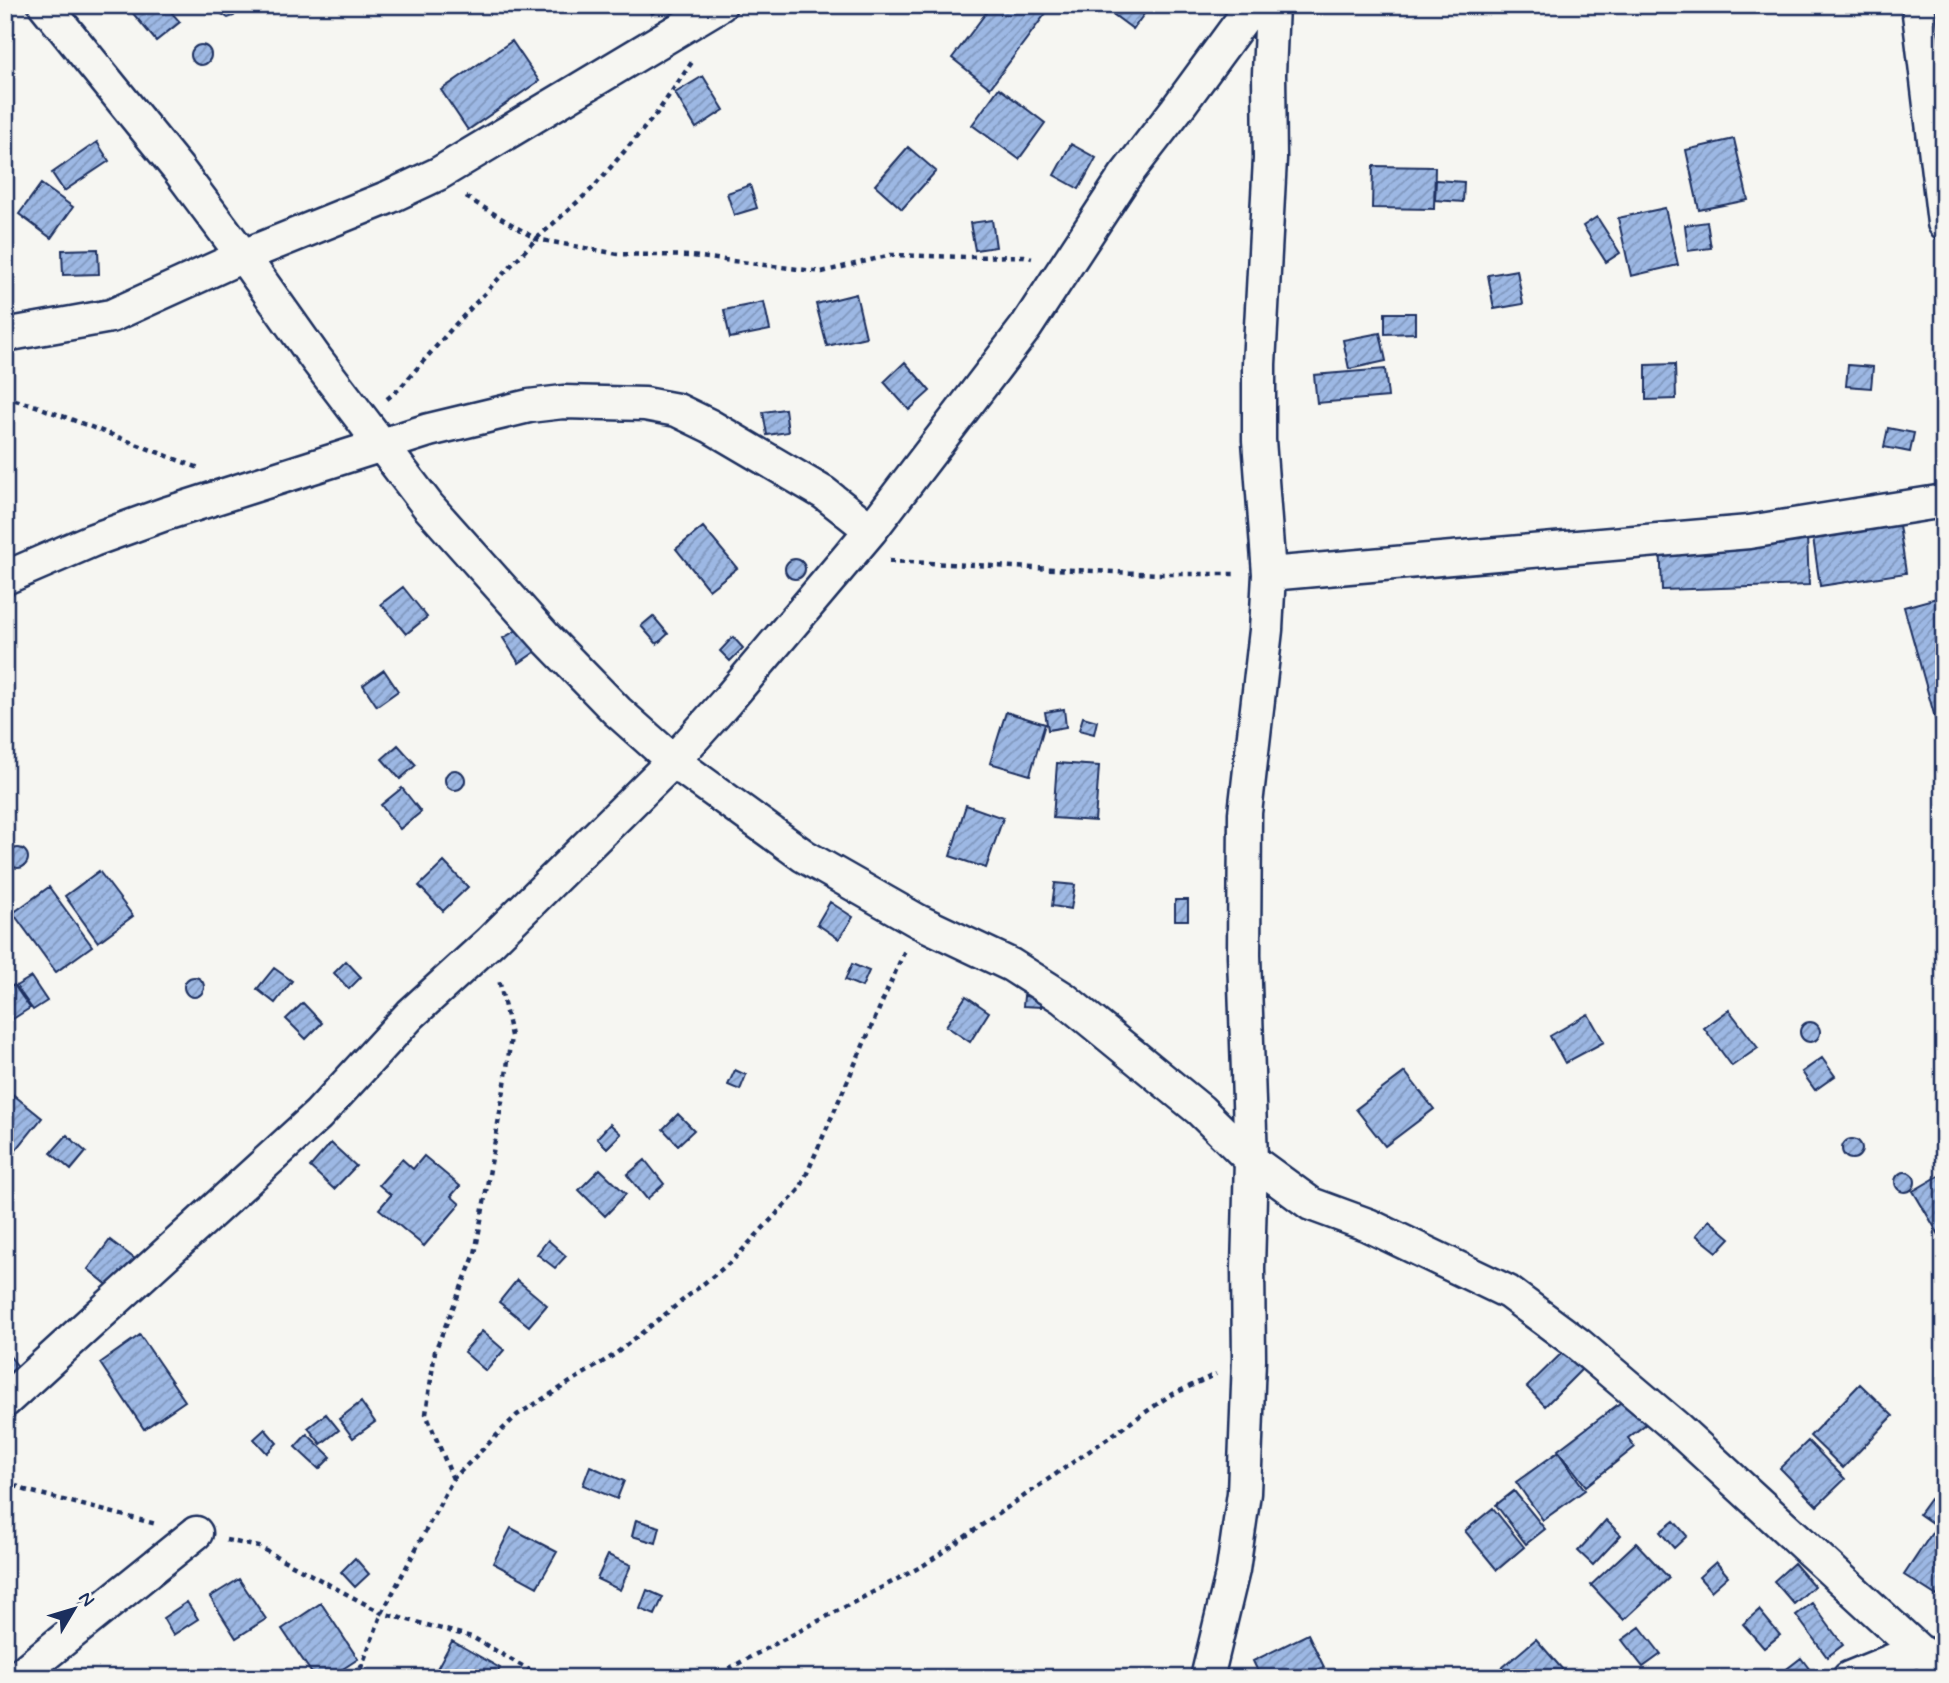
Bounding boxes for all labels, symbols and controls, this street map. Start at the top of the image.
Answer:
north arrow [38,1574,108,1644]
text: N [72,1587,100,1612]

